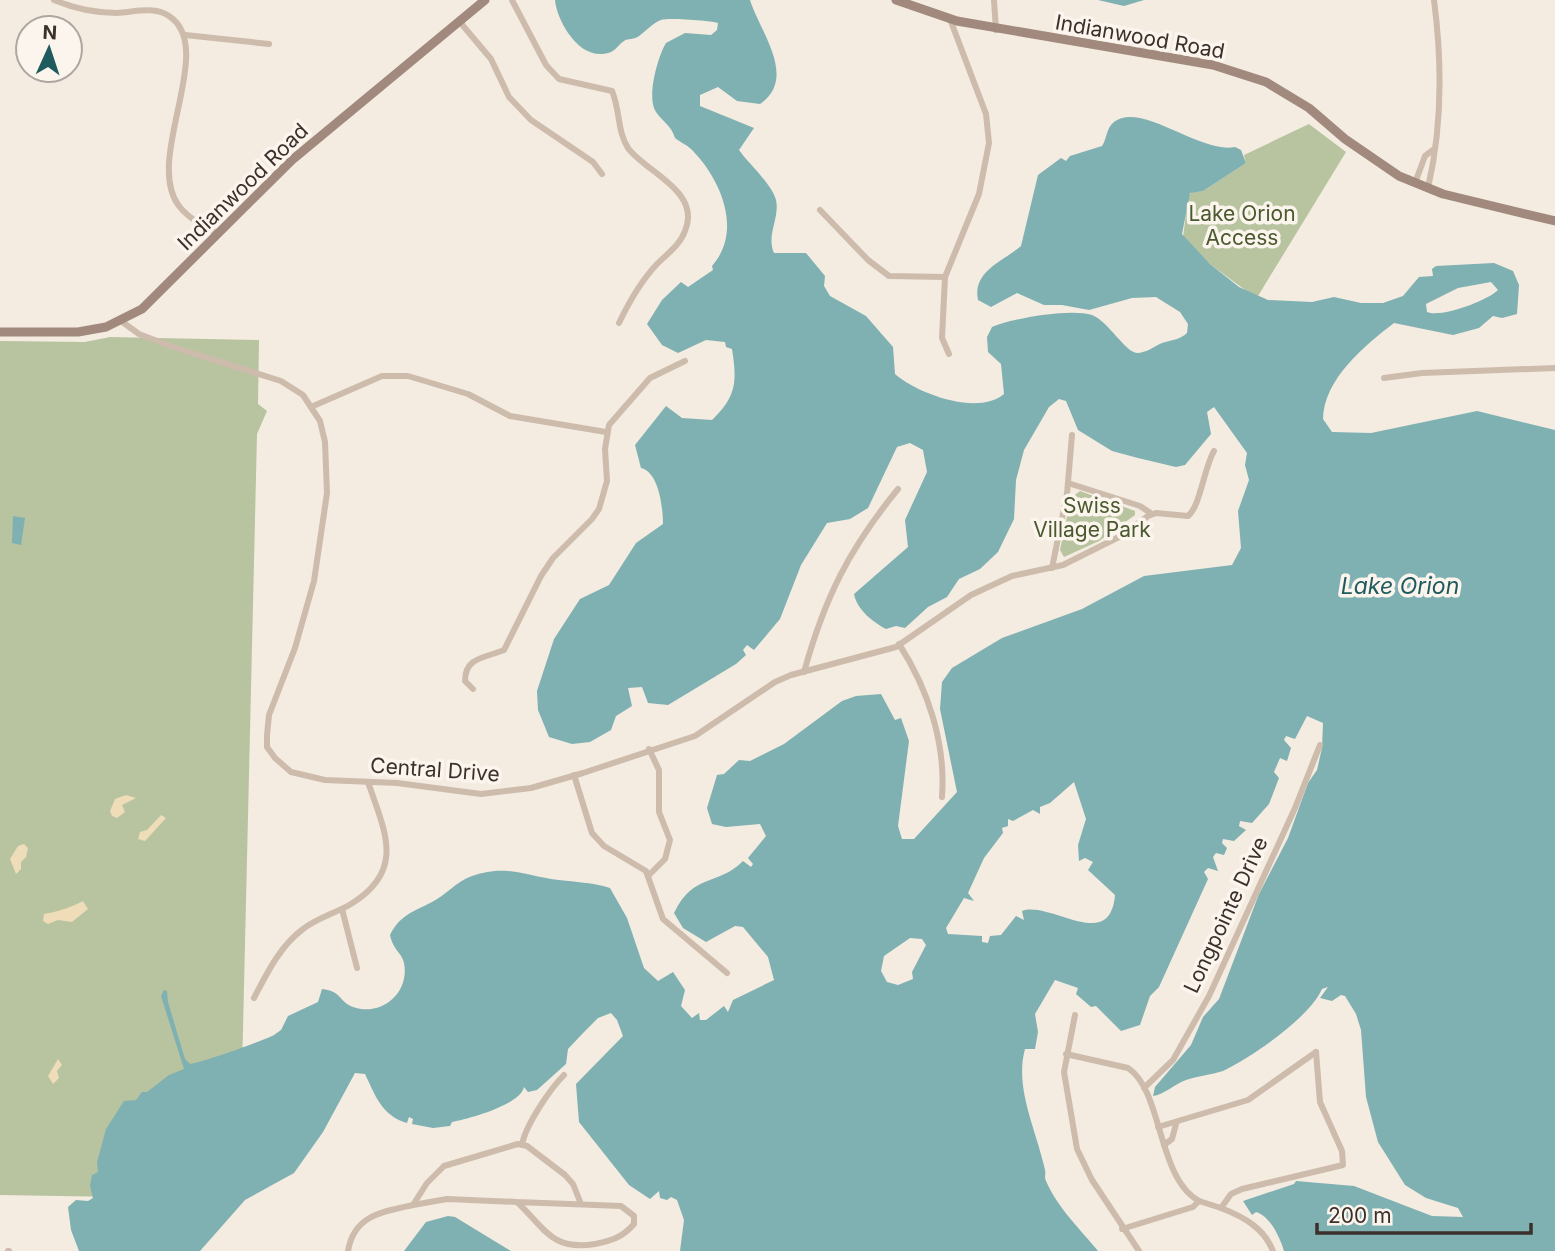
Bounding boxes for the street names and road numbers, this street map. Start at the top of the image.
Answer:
street label: Indianwood Road [1053,9,1227,64]
street label: Indianwood Road [172,118,313,255]
street label: Central Drive [369,753,501,786]
street label: Longpointe Drive [1178,833,1273,997]

